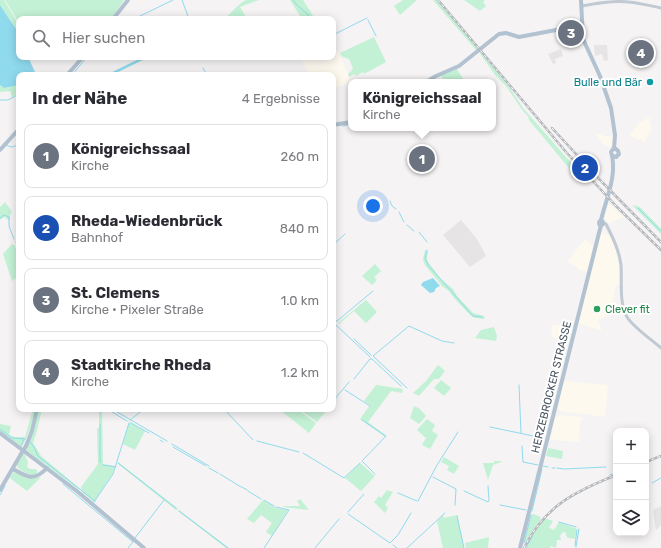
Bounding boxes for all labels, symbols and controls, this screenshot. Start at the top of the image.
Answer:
search box [16,16,336,60]
pin: 3 [558,18,584,48]
icon: search [30,27,52,49]
text: Hier suchen [62,29,145,47]
pin: 4 [628,38,654,68]
place label: Bulle und Bär [574,76,643,89]
marker: Bulle und Bär [645,77,655,87]
popup [348,79,496,131]
text: In der Nähe [32,88,127,108]
text: Königreichssaal [362,89,482,107]
text: 4 Ergebnisse [242,91,320,106]
text: Kirche [362,107,401,122]
text: Königreichssaal [71,140,190,158]
pin: 1 [409,144,435,174]
text: 1 [43,149,49,164]
text: 260 m [281,149,319,164]
pin: 2 [572,153,598,183]
text: Kirche [71,158,109,173]
your location [363,196,383,216]
text: Rheda-Wiedenbrück [71,212,222,230]
text: 2 [42,221,50,236]
text: 840 m [280,221,319,236]
text: Bahnhof [71,230,123,245]
text: St. Clemens [71,284,160,302]
text: 3 [42,293,50,308]
text: 1.0 km [281,293,319,308]
text: Kirche · Pixeler Straße [71,302,204,317]
place label: Clever fit [605,303,650,316]
marker: Clever fit [592,304,602,314]
street label: HERZEBROCKER STRASSE [529,320,574,454]
text: Stadtkirche Rheda [71,356,211,374]
text: 4 [42,365,50,380]
text: 1.2 km [281,365,319,380]
text: Kirche [71,374,109,389]
map controls [613,428,649,536]
button: + [613,428,649,464]
button: − [613,464,649,500]
button: layers [613,500,649,536]

